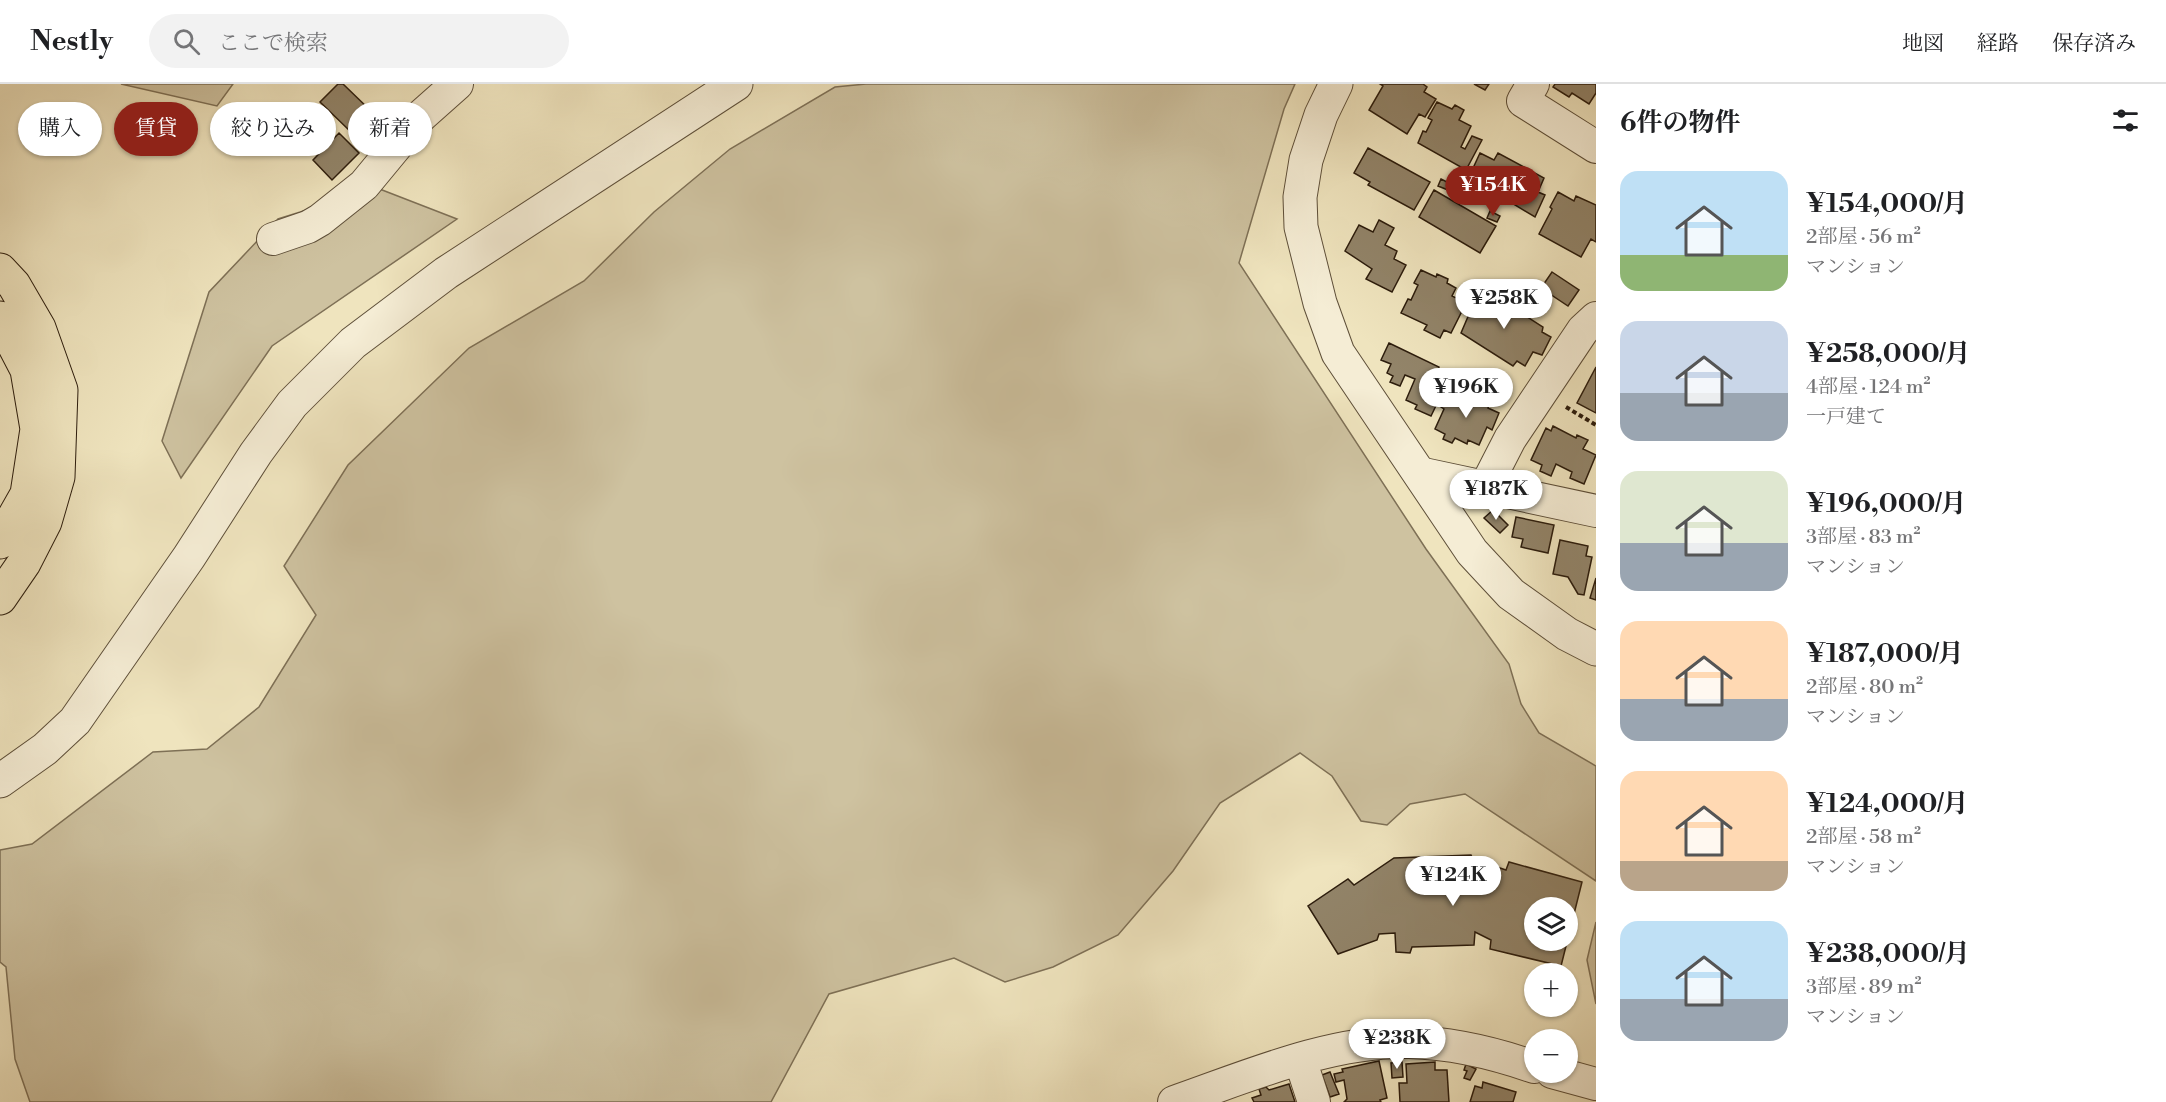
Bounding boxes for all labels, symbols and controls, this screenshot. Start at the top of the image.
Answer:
search box [149,14,569,68]
text: Nestly [30,24,113,59]
icon: search [170,25,203,58]
text: ここで検索 [218,30,328,57]
text: 地図 [1902,31,1944,57]
text: 経路 [1977,31,2019,57]
text: 保存済み [2052,31,2136,57]
chip: 購入 [18,102,102,156]
chip: 賃貸 [114,102,198,156]
chip: 絞り込み [210,102,336,156]
chip: 新着 [348,102,432,156]
icon: filters [2109,104,2142,137]
text: 6件の物件 [1620,107,1740,139]
pin: ¥154K [1451,166,1535,217]
text: ¥154K [1459,173,1527,198]
text: ¥154,000/月 [1806,188,1968,220]
icon: home [1668,195,1740,267]
text: 2部屋 · 56 m² [1806,225,1921,250]
text: マンション [1806,255,1905,280]
pin: ¥258K [1462,279,1546,330]
text: ¥258K [1469,286,1539,311]
text: ¥258,000/月 [1806,338,1971,370]
icon: home [1668,345,1740,417]
pin: ¥196K [1424,368,1508,419]
text: ¥196K [1433,375,1499,400]
text: 4部屋 · 124 m² [1806,375,1931,400]
text: 一戸建て [1806,405,1886,430]
pin: ¥187K [1454,470,1538,521]
text: ¥187K [1464,477,1528,502]
text: ¥196,000/月 [1806,488,1966,520]
icon: home [1668,495,1740,567]
text: 3部屋 · 83 m² [1806,525,1921,550]
text: マンション [1806,555,1905,580]
text: ¥187,000/月 [1806,638,1964,670]
icon: home [1668,645,1740,717]
text: 2部屋 · 80 m² [1806,675,1923,700]
text: マンション [1806,705,1905,730]
text: ¥124,000/月 [1806,788,1968,820]
icon: home [1668,795,1740,867]
text: 2部屋 · 58 m² [1806,825,1921,850]
text: マンション [1806,855,1905,880]
pin: ¥124K [1411,856,1495,907]
text: ¥124K [1419,863,1487,888]
map controls [1524,897,1578,1083]
button: layers [1524,897,1578,951]
text: ¥238,000/月 [1806,938,1970,970]
icon: home [1668,945,1740,1017]
button: + [1524,963,1578,1017]
text: 3部屋 · 89 m² [1806,975,1922,1000]
text: マンション [1806,1005,1905,1030]
pin: ¥238K [1355,1019,1439,1070]
text: ¥238K [1363,1026,1431,1051]
button: − [1524,1029,1578,1083]

